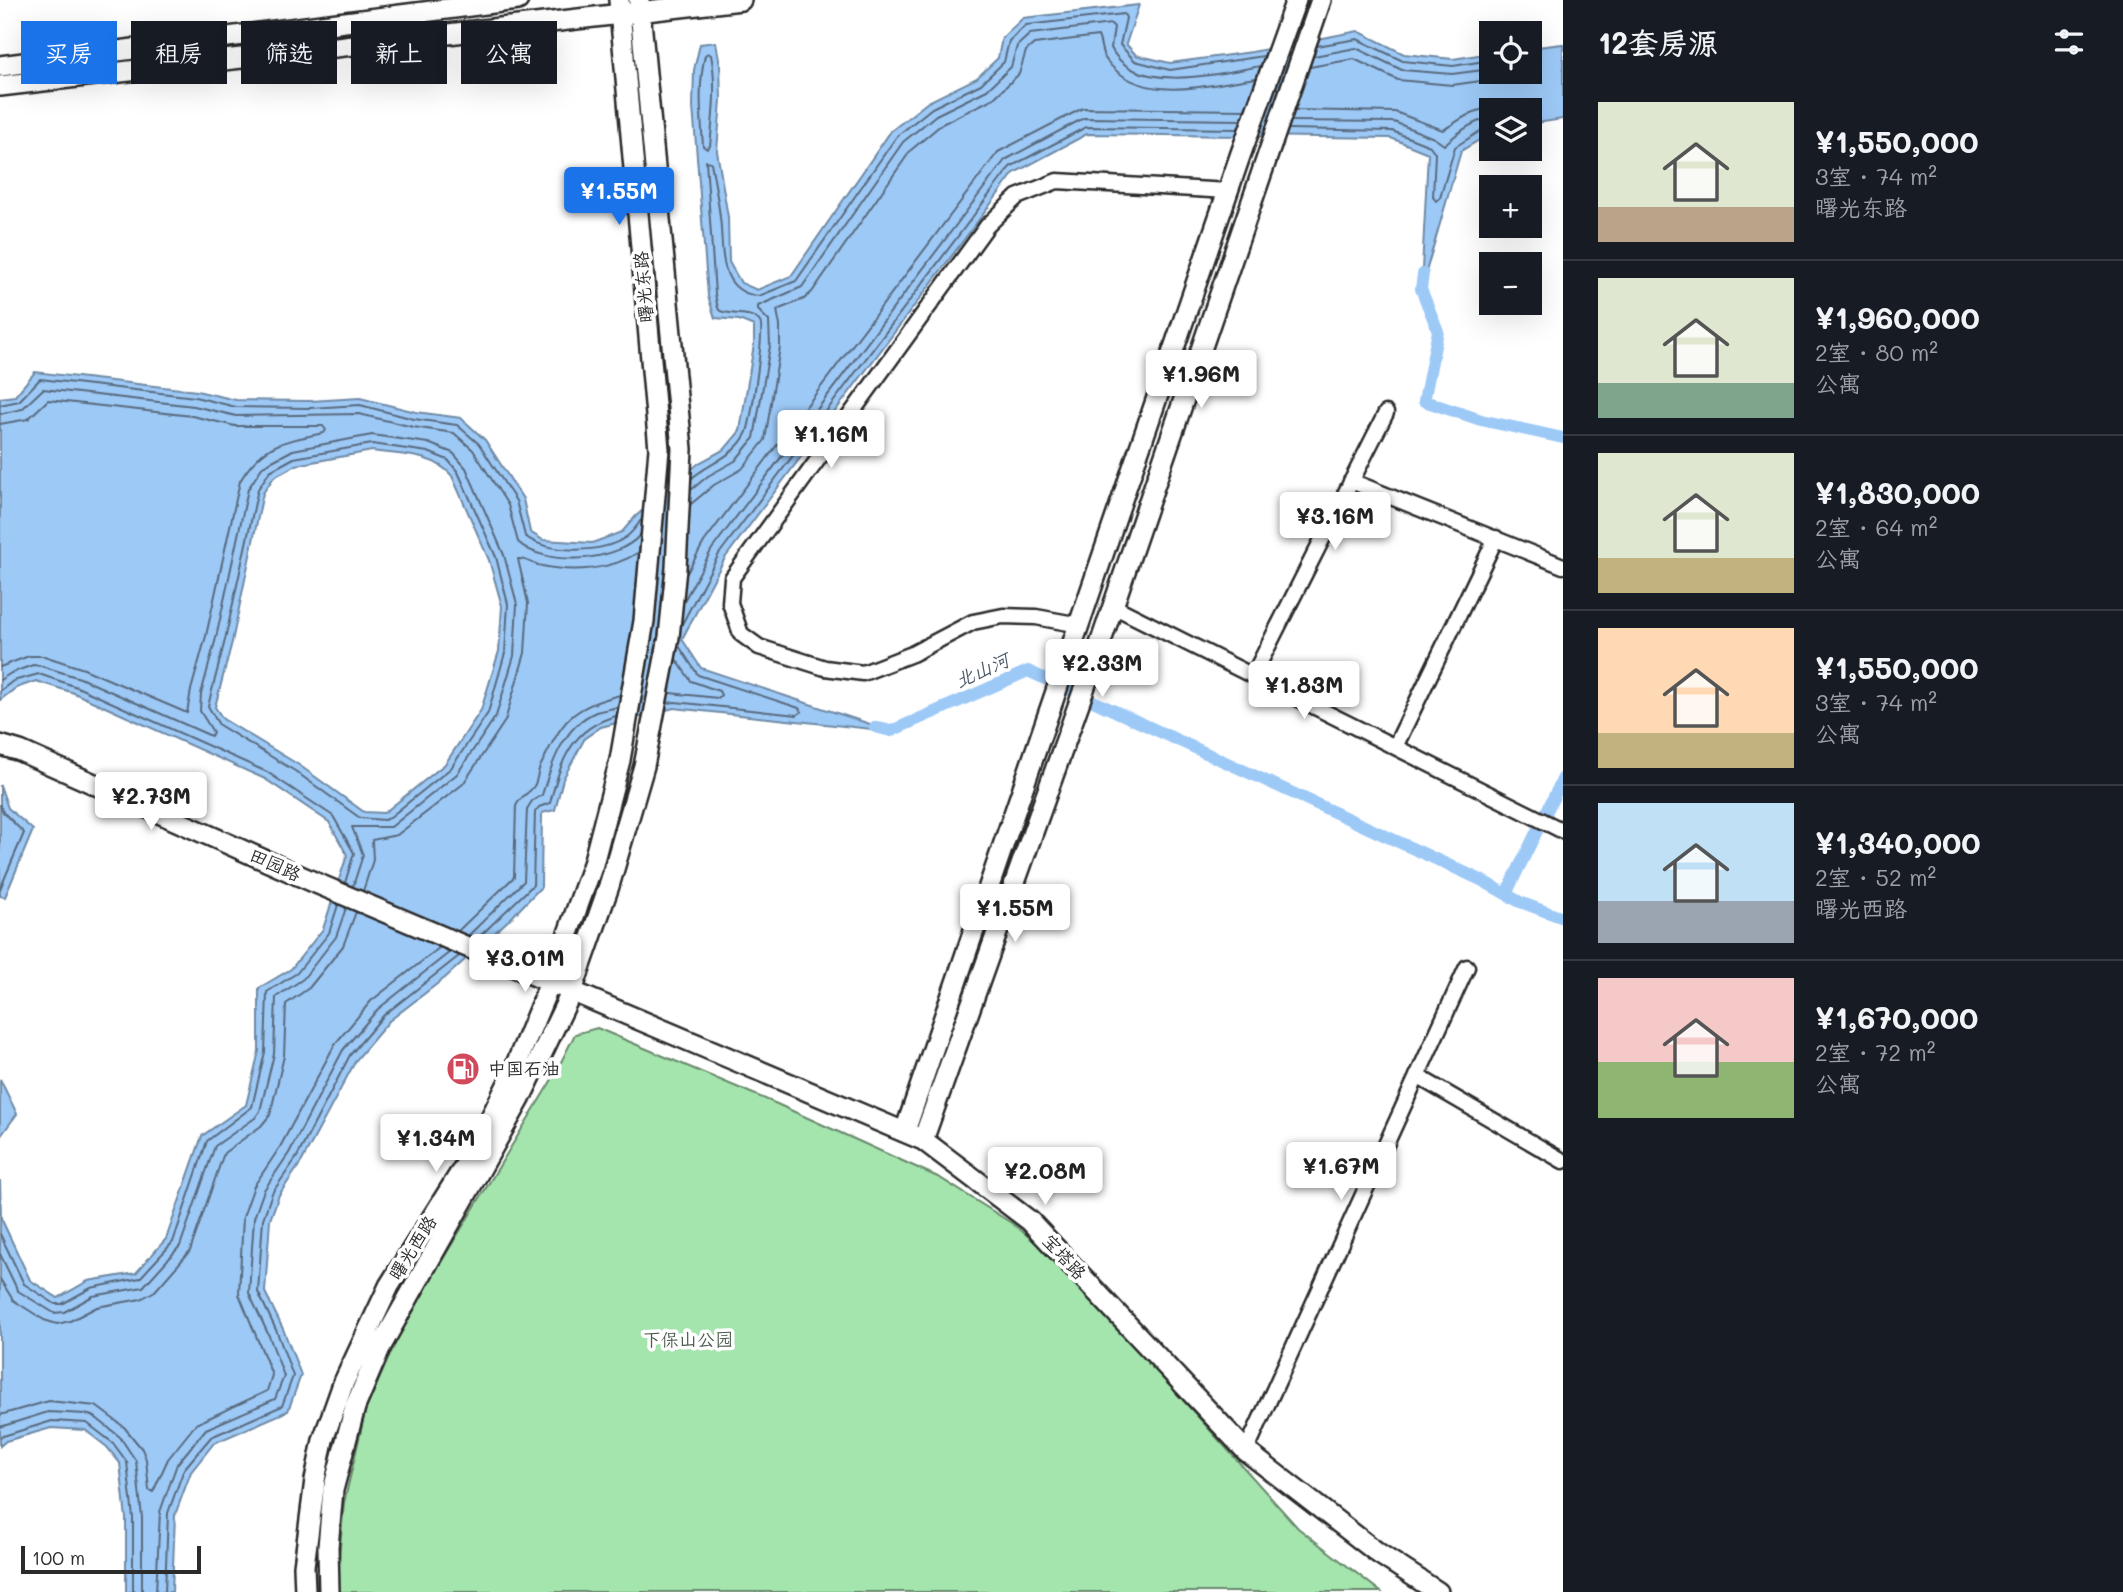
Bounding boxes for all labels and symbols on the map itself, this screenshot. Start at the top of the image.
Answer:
pin: ¥1.55M [562,168,676,227]
street label: 曙光东路 [628,250,658,324]
pin: ¥1.96M [1144,350,1258,410]
pin: ¥1.16M [774,410,888,470]
pin: ¥3.16M [1278,492,1392,552]
pin: ¥2.33M [1045,640,1159,699]
water label: 北山河 [951,645,1016,693]
pin: ¥1.83M [1247,662,1361,721]
pin: ¥2.73M [94,772,208,832]
street label: 田园路 [246,842,305,886]
pin: ¥1.55M [958,884,1072,944]
pin: ¥3.01M [468,934,582,994]
fuel station icon: 中国石油 [444,1050,482,1088]
place label: 中国石油 [488,1056,560,1080]
pin: ¥1.34M [379,1114,493,1174]
pin: ¥1.67M [1284,1142,1398,1202]
pin: ¥2.08M [988,1148,1102,1207]
street label: 曙光西路 [383,1211,441,1284]
street label: 宝塔路 [1038,1228,1092,1284]
park label: 下保山公园 [643,1327,733,1351]
scale bar [21,1543,201,1575]

